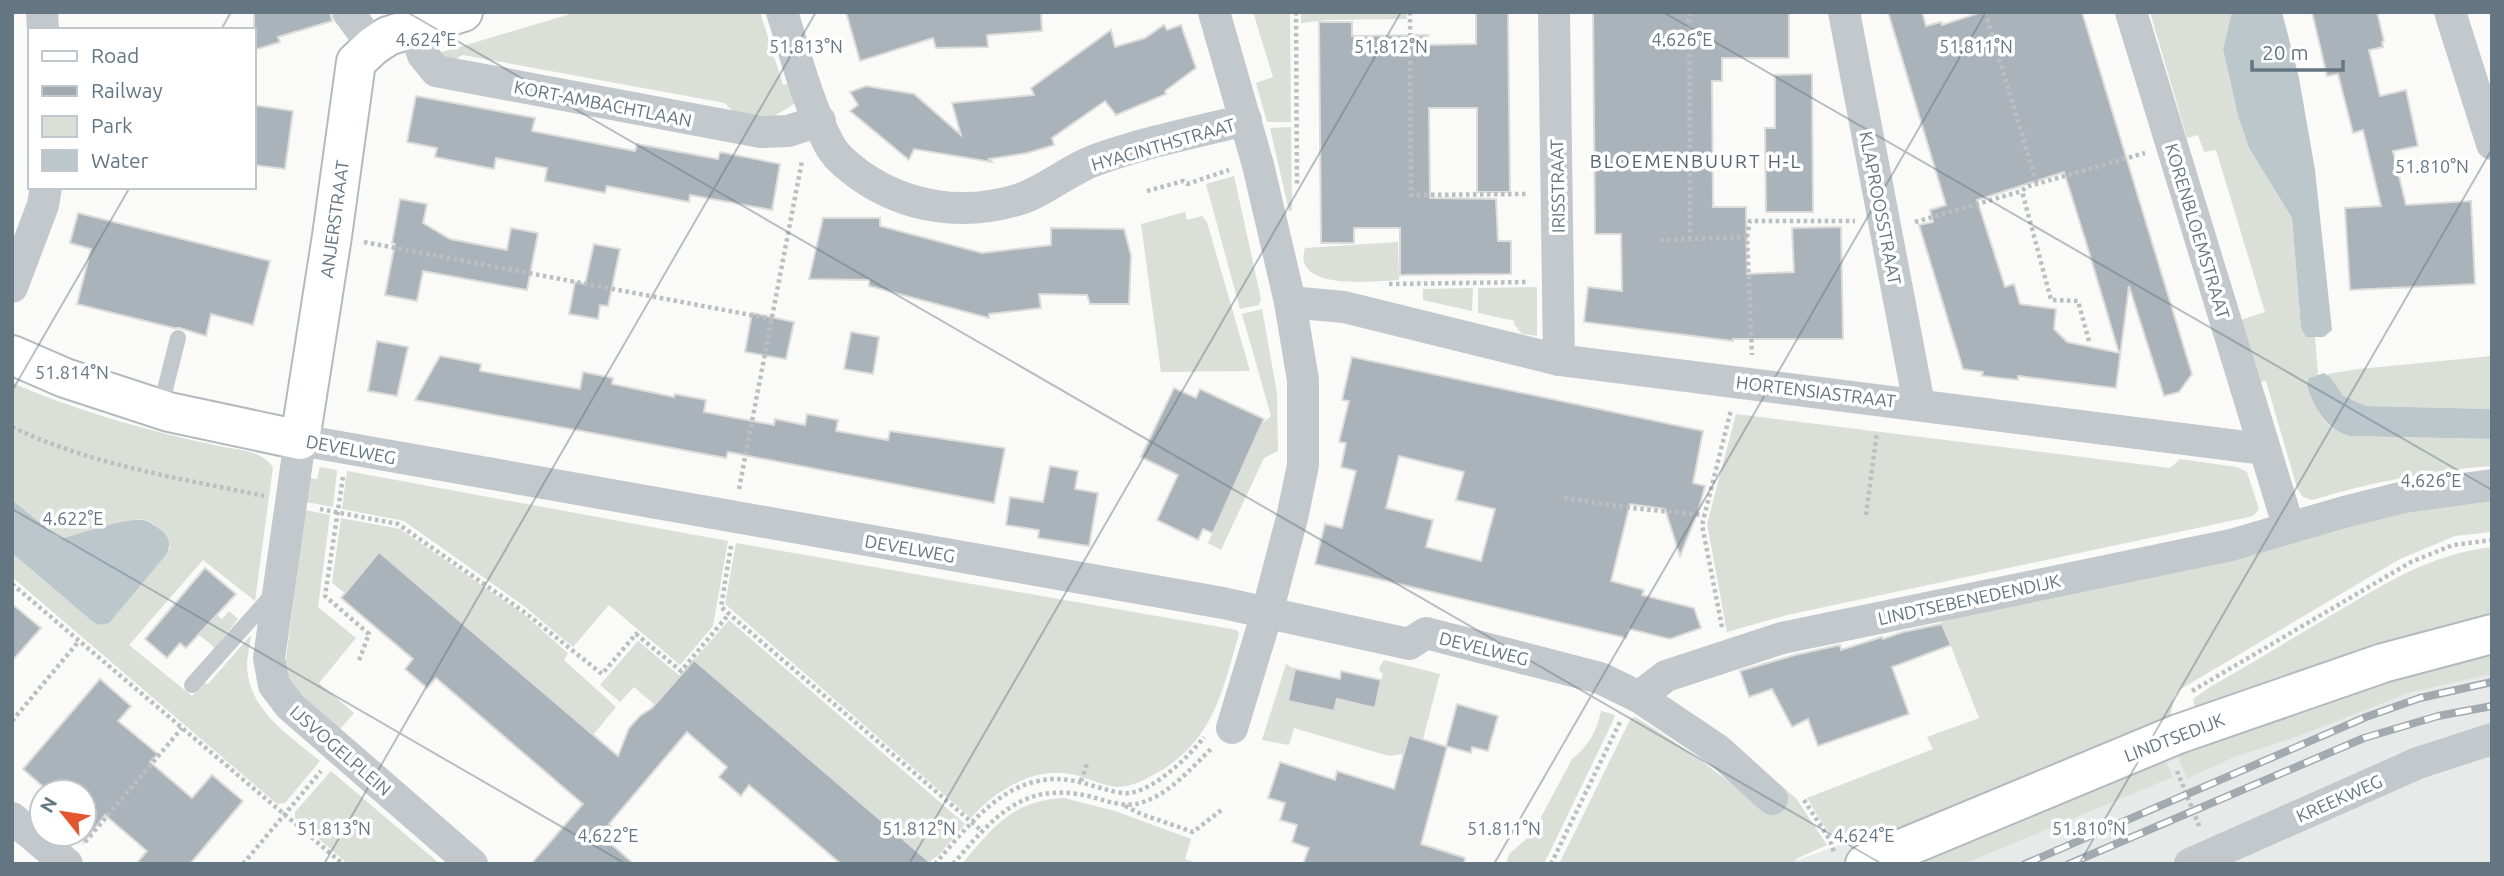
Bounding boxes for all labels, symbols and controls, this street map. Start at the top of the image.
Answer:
legend [28,28,256,189]
scale bar [2252,28,2343,72]
text: 4.624°E [396,29,456,49]
text: 4.626°E [1652,29,1712,49]
text: 51.813°N [769,36,843,56]
text: 51.812°N [1354,36,1428,56]
text: 51.811°N [1939,36,2013,56]
text: 20 m [2262,40,2309,64]
text: Road [91,43,139,67]
street label: KORT-AMBACHTLAAN [512,76,694,130]
text: Railway [91,78,163,102]
text: Park [91,113,133,137]
street label: HYACINTHSTRAAT [1089,114,1237,174]
street label: KLAPROOSSTRAAT [1856,130,1906,286]
street label: IRISSTRAAT [1546,139,1568,233]
street label: KORENBLOEMSTRAAT [2162,141,2234,321]
text: Water [91,148,149,172]
district label: BLOEMENBUURT H-L [1590,150,1802,172]
text: 51.810°N [2395,156,2469,176]
street label: ANJERSTRAAT [316,159,352,279]
text: 51.814°N [35,362,109,382]
street label: HORTENSIASTRAAT [1735,371,1897,411]
street label: DEVELWEG [304,430,398,468]
text: 4.626°E [2401,470,2461,490]
text: 4.622°E [43,508,103,528]
street label: DEVELWEG [863,530,957,566]
street label: LINDTSEBENEDENDIJK [1876,570,2062,628]
street label: DEVELWEG [1437,627,1531,669]
street label: IJSVOGELPLEIN [287,701,395,799]
street label: LINDTSEDIJK [2121,709,2227,765]
street label: KREEKWEG [2293,770,2385,826]
north arrow [28,778,98,848]
text: N [35,793,61,816]
text: 51.813°N [297,818,371,838]
text: 51.812°N [882,818,956,838]
text: 51.811°N [1467,818,1541,838]
text: 51.810°N [2052,818,2126,838]
text: 4.622°E [578,825,638,845]
text: 4.624°E [1834,825,1894,845]

